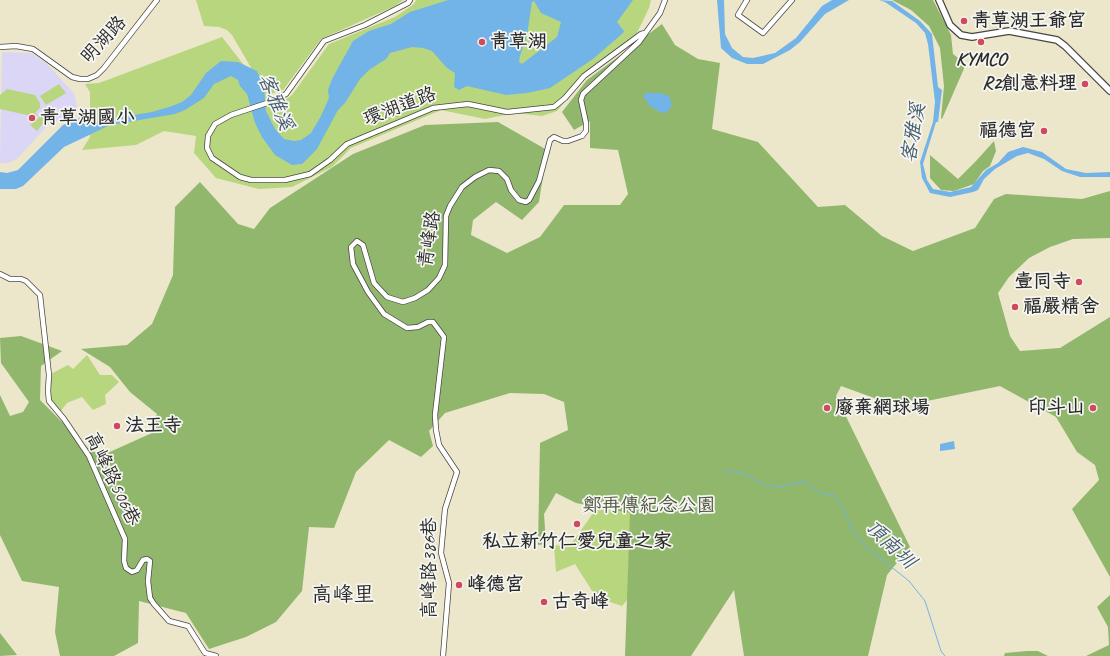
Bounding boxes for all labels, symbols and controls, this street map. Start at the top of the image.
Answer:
place label: 青草湖王爺宮 [972,10,1086,32]
street label: 明湖路 [76,11,132,69]
marker: 青草湖王爺宮 [959,16,969,26]
place label: 青草湖 [490,31,547,53]
marker: 青草湖 [477,37,487,47]
marker: KYMCO [976,37,986,47]
place label: KYMCO [956,49,1006,71]
water label: 客雅溪 [252,70,298,134]
place label: R2創意料理 [982,73,1077,95]
marker: R2創意料理 [1080,79,1090,89]
street label: 環湖道路 [360,83,440,131]
water label: 客雅溪 [897,101,931,165]
place label: 青草湖國小 [40,107,135,129]
marker: 青草湖國小 [27,113,37,123]
place label: 福德宮 [979,120,1036,142]
marker: 福德宮 [1039,126,1049,136]
street label: 青峰路 [414,209,446,269]
place label: 壹同寺 [1014,271,1071,293]
marker: 壹同寺 [1074,277,1084,287]
place label: 福嚴精舍 [1023,296,1099,318]
marker: 福嚴精舍 [1010,302,1020,312]
place label: 廢棄網球場 [835,397,930,419]
place label: 印斗山 [1028,397,1085,419]
marker: 廢棄網球場 [822,403,832,413]
marker: 印斗山 [1088,403,1098,413]
place label: 法王寺 [125,415,182,437]
marker: 法王寺 [112,421,122,431]
street label: 高峰路506巷 [79,428,145,530]
park label: 鄭再傳紀念公園 [583,495,715,517]
water label: 頂南圳 [860,516,920,574]
street label: 高峰路386巷 [419,517,441,619]
marker: 私立新竹仁愛兒童之家 [572,519,582,529]
place label: 私立新竹仁愛兒童之家 [482,531,672,553]
place label: 峰德宮 [467,574,524,596]
marker: 峰德宮 [454,580,464,590]
district label: 高峰里 [312,582,374,608]
place label: 古奇峰 [552,591,609,613]
marker: 古奇峰 [539,597,549,607]

